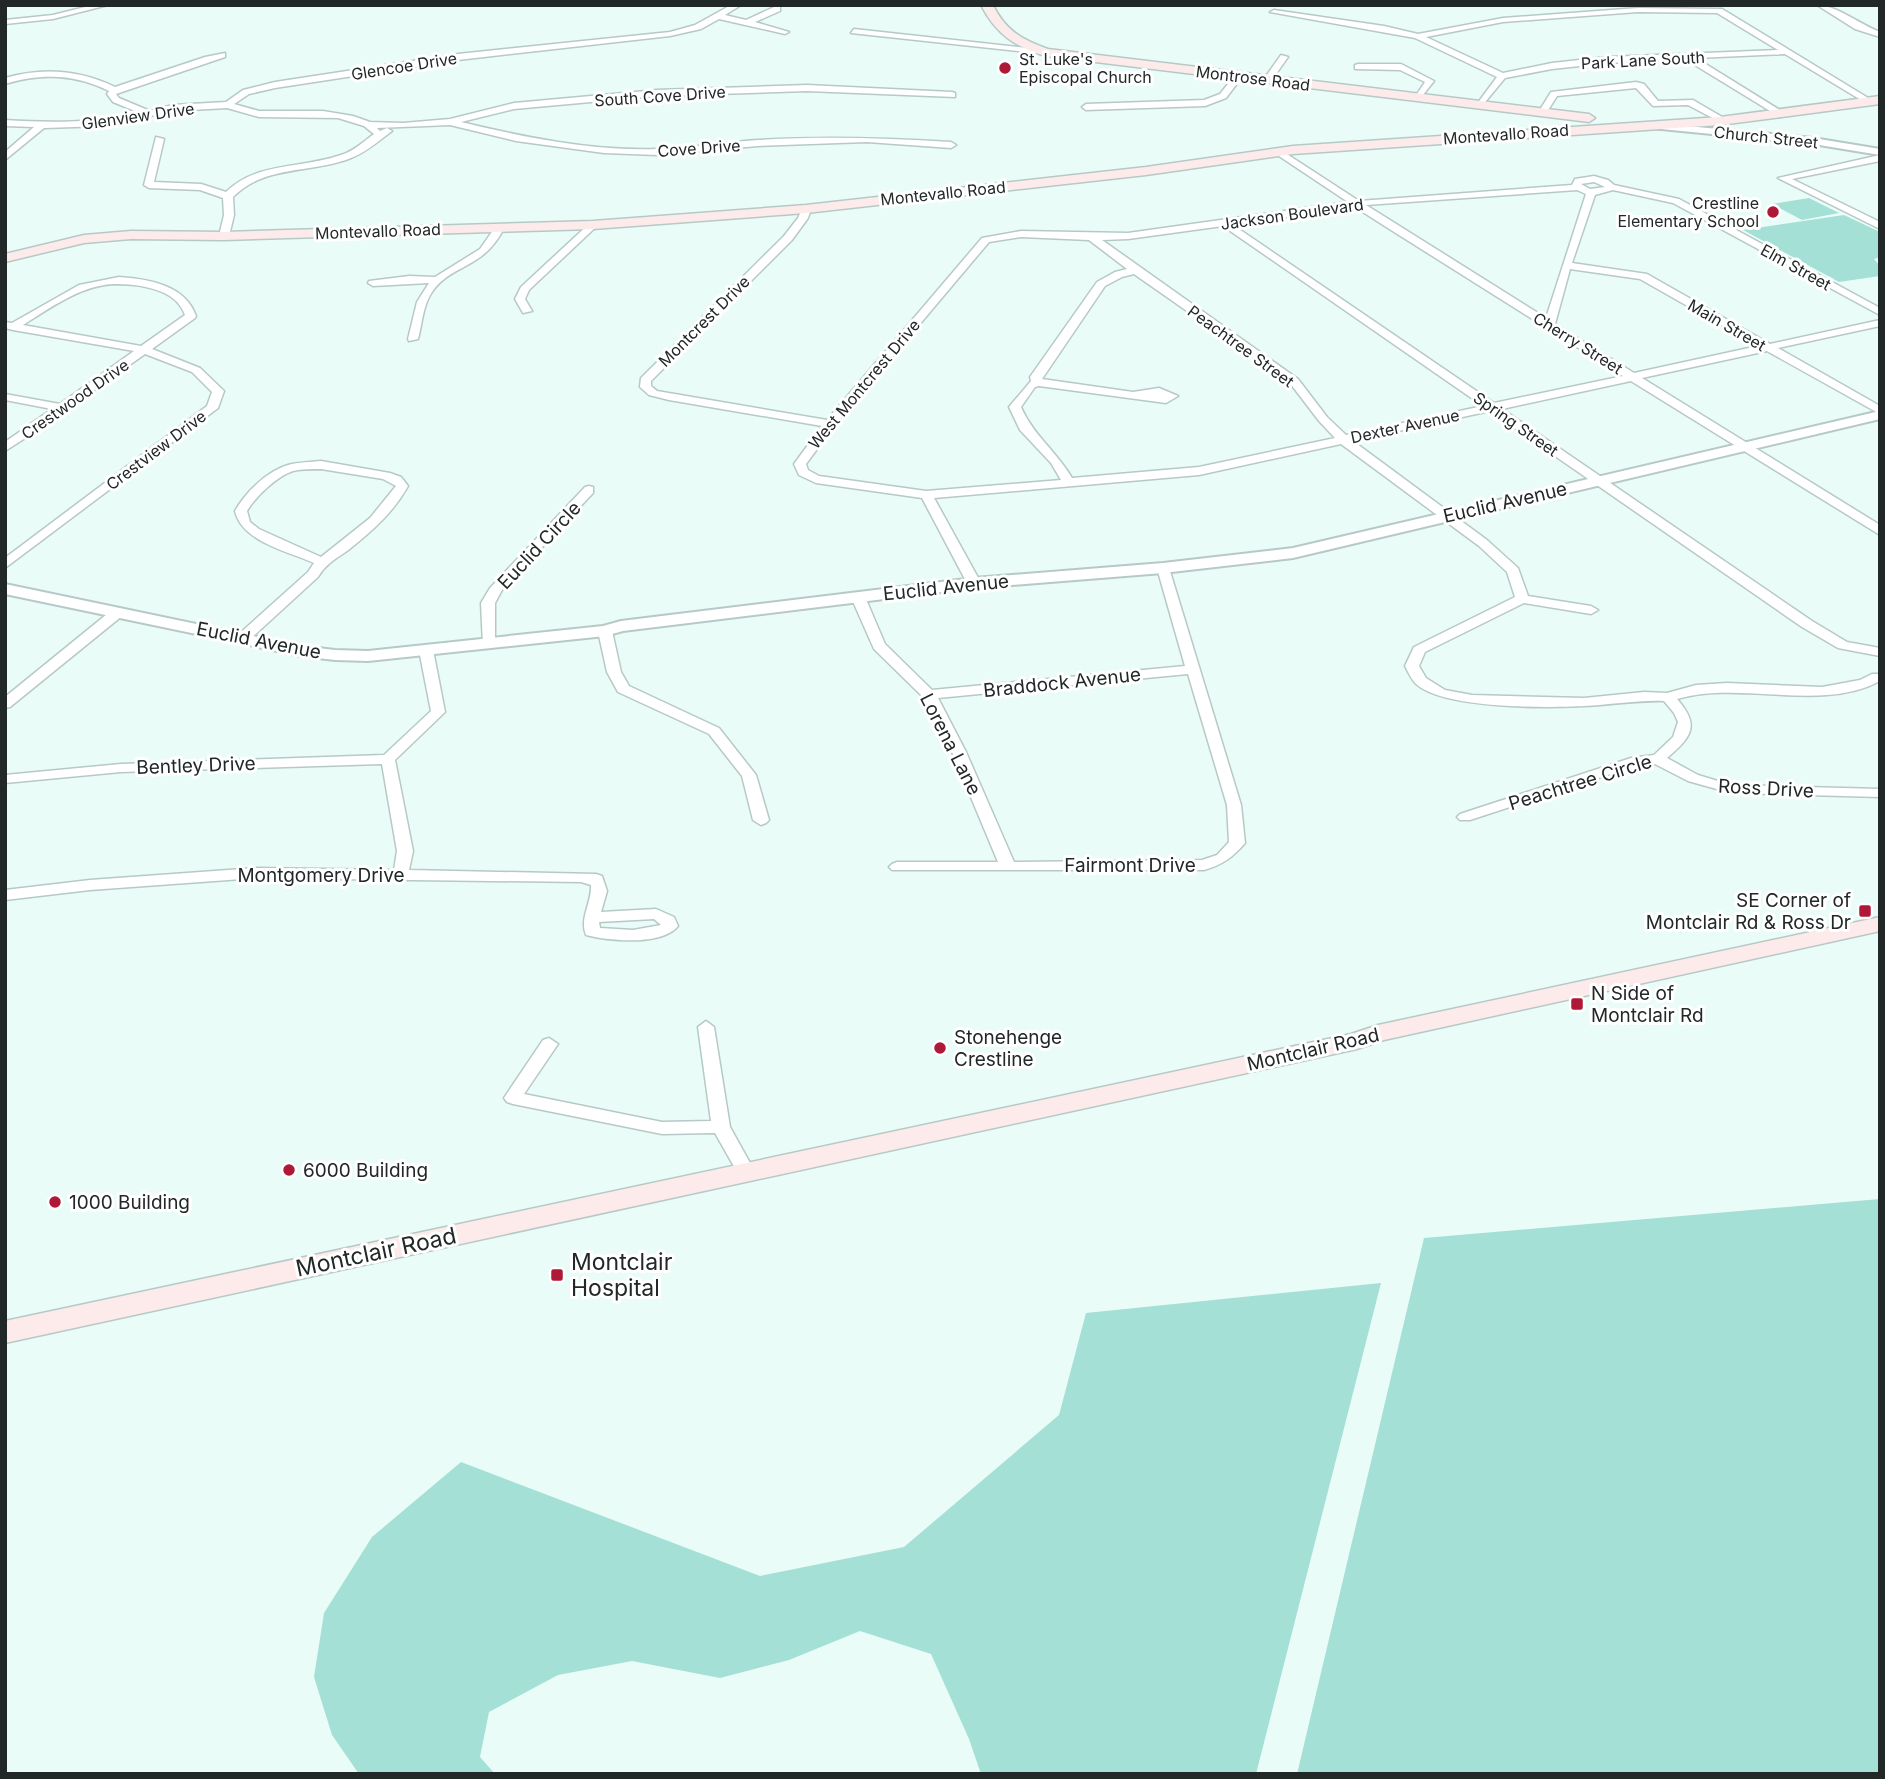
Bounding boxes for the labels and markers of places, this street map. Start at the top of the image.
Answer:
place label: St. Luke's Episcopal Church [1019,49,1152,87]
marker: St. Luke's Episcopal Church [997,60,1013,76]
place label: Crestline Elementary School [1617,193,1759,231]
marker: Crestline Elementary School [1765,204,1781,220]
place label: SE Corner of Montclair Rd & Ross Dr [1646,889,1851,934]
marker: SE Corner of Montclair Rd & Ross Dr [1857,903,1873,919]
place label: N Side of Montclair Rd [1591,982,1704,1027]
marker: N Side of Montclair Rd [1569,996,1585,1012]
place label: Stonehenge Crestline [954,1026,1062,1071]
marker: Stonehenge Crestline [932,1040,948,1056]
place label: 6000 Building [303,1159,428,1182]
marker: 6000 Building [281,1162,297,1178]
place label: 1000 Building [69,1191,190,1214]
marker: 1000 Building [47,1194,63,1210]
place label: Montclair Hospital [571,1248,673,1302]
marker: Montclair Hospital [549,1267,565,1283]

